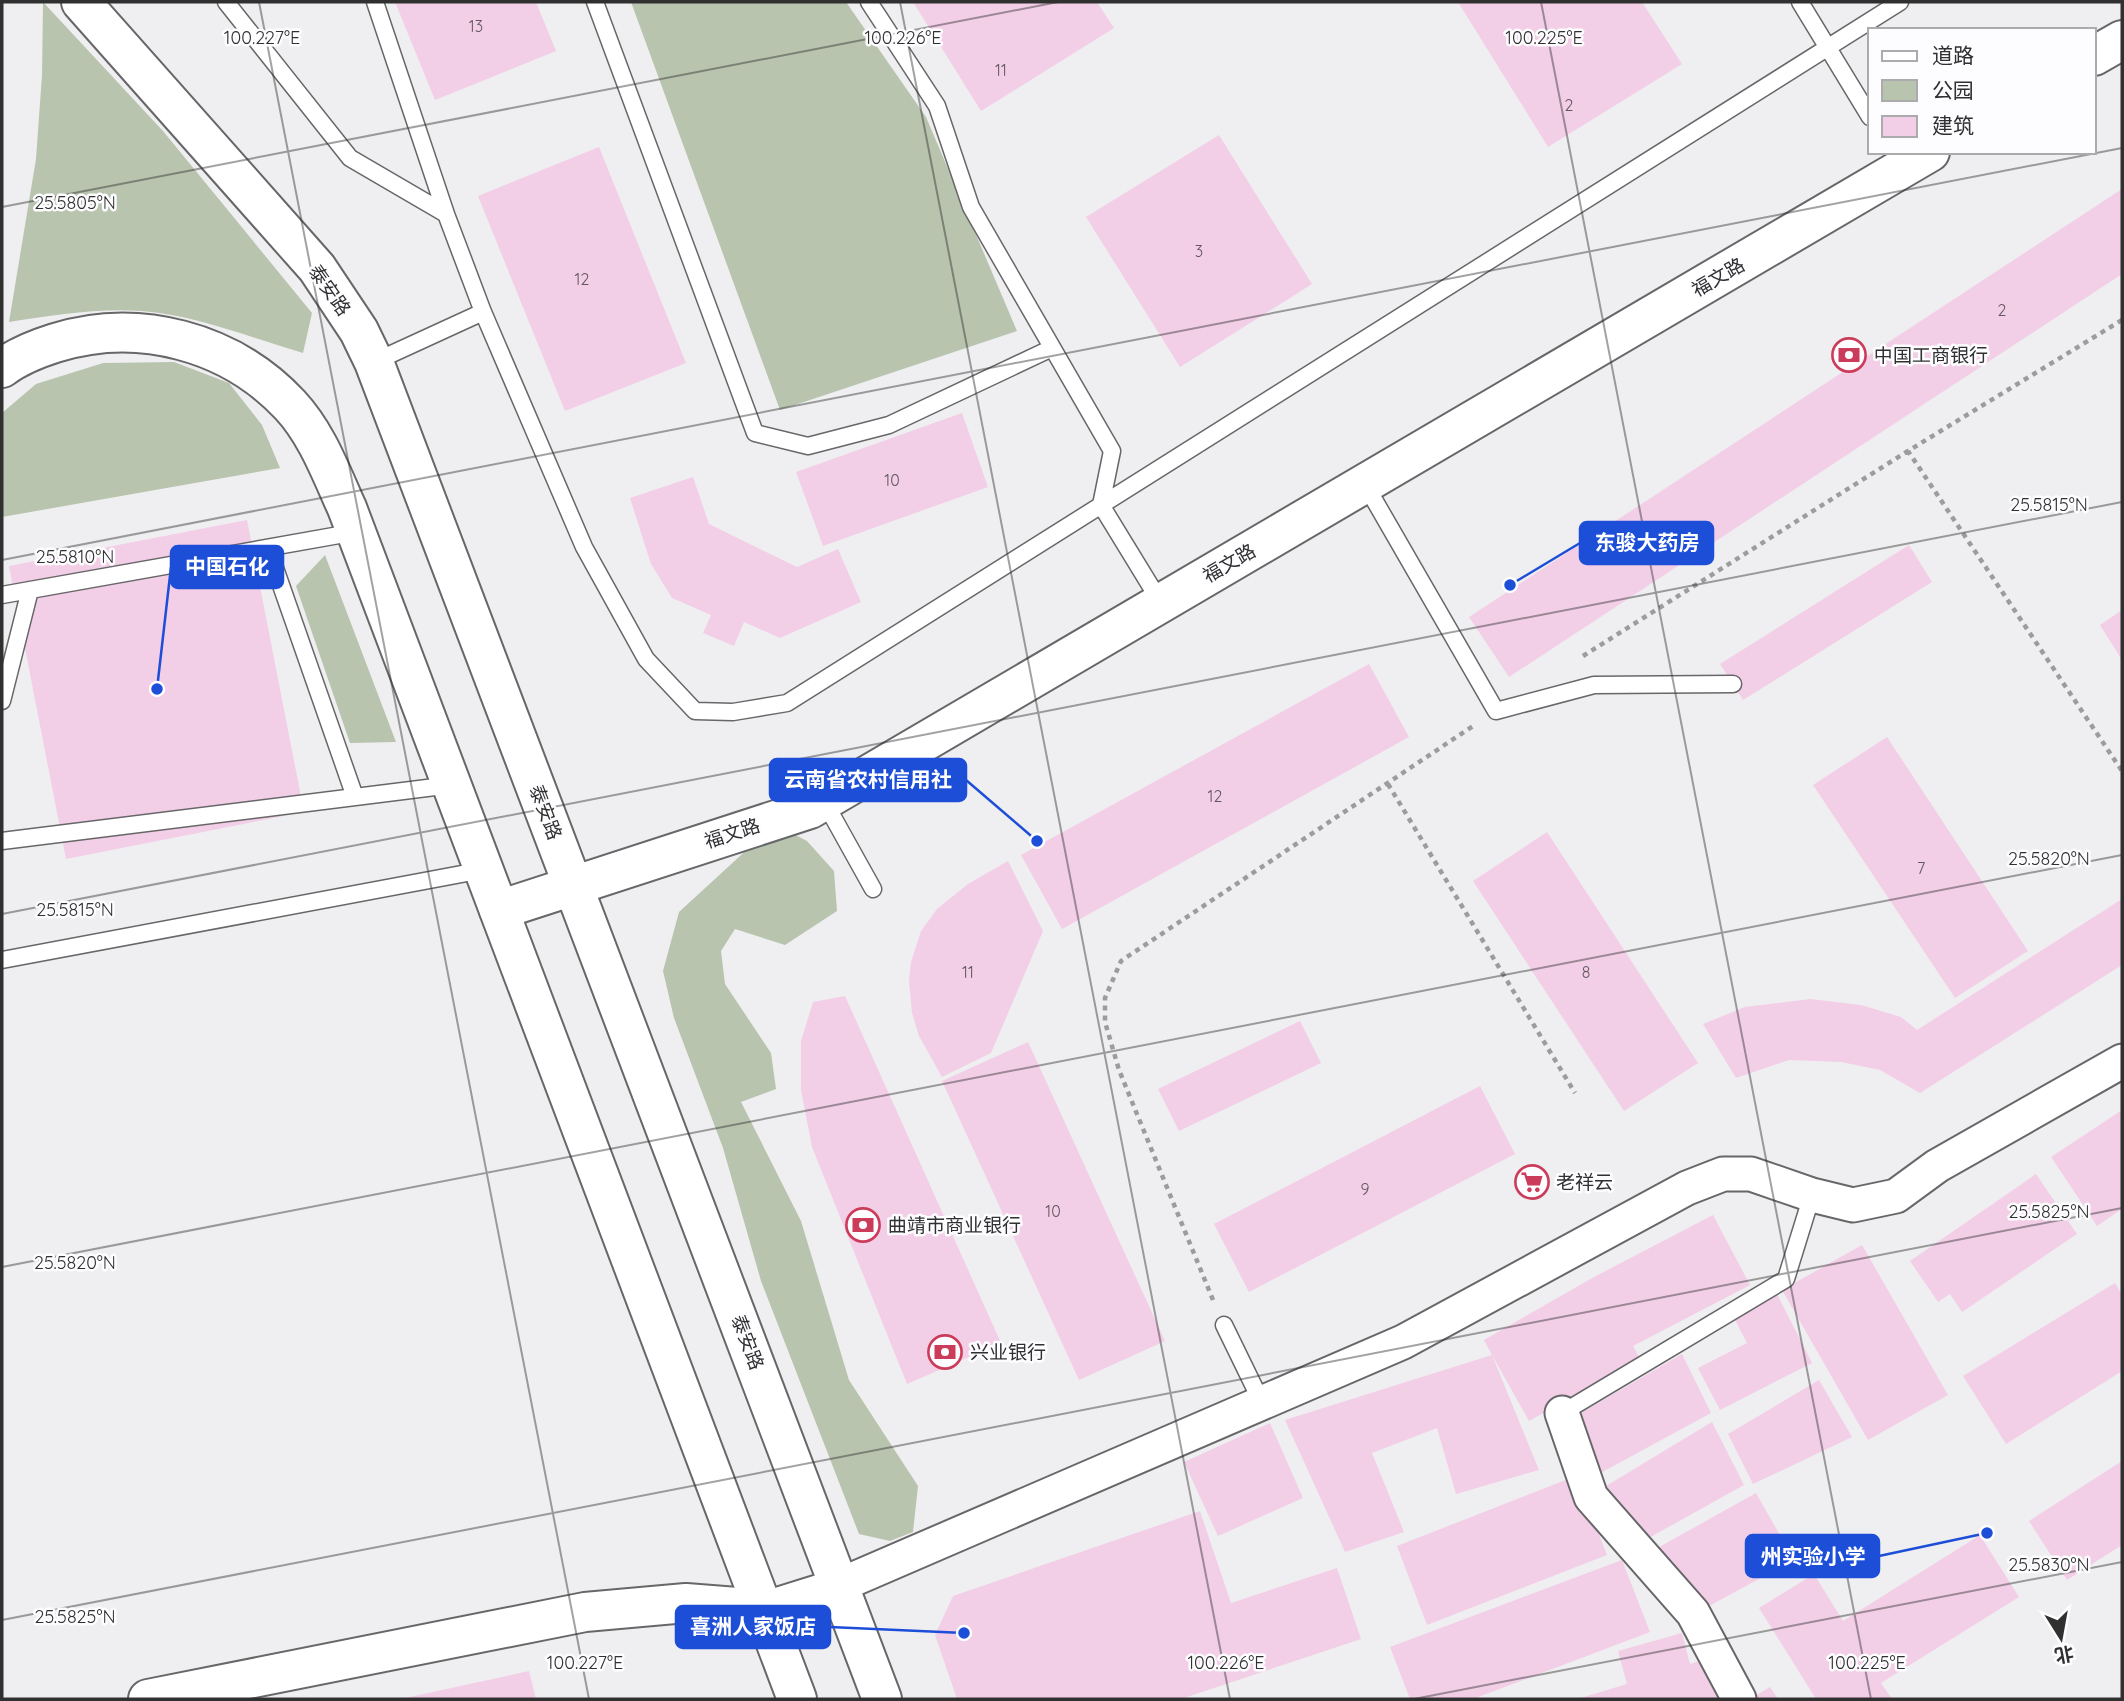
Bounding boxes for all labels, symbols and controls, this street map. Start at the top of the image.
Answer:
house number: 13 [469,16,483,36]
text: 100.227°E [224,26,300,49]
text: 100.226°E [864,26,942,49]
text: 100.225°E [1505,26,1583,49]
legend [1868,28,2096,154]
text: 道路 [1932,42,1974,68]
house number: 11 [995,60,1007,80]
text: 公园 [1932,77,1974,103]
house number: 2 [1565,95,1574,115]
text: 建筑 [1932,112,1974,138]
text: 25.5805°N [34,191,116,214]
house number: 3 [1195,241,1203,261]
street label: 福文路 [1687,252,1749,302]
street label: 泰安路 [304,260,356,320]
house number: 12 [575,269,590,289]
house number: 2 [1998,300,2007,320]
bank icon: 中国工商银行 [1830,336,1868,374]
place label: 中国工商银行 [1874,343,1988,367]
house number: 10 [884,470,900,490]
text: 25.5815°N [2010,493,2088,516]
callout: 东骏大药房 [1580,522,1713,564]
text: 东骏大药房 [1595,529,1700,555]
street label: 福文路 [1198,538,1260,588]
text: 25.5810°N [36,545,114,568]
callout: 中国石化 [171,546,283,588]
text: 中国石化 [185,553,269,579]
callout: 云南省农村信用社 [770,759,966,801]
text: 云南省农村信用社 [784,766,952,792]
street label: 泰安路 [525,781,567,843]
house number: 12 [1208,786,1223,806]
street label: 福文路 [701,813,763,853]
text: 25.5820°N [2008,847,2090,870]
house number: 7 [1917,858,1925,878]
text: 25.5815°N [36,898,114,921]
house number: 11 [962,962,974,982]
house number: 8 [1582,962,1590,982]
supermarket icon: 老祥云 [1513,1163,1551,1201]
place label: 老祥云 [1556,1170,1613,1194]
house number: 9 [1361,1179,1370,1199]
text: 25.5825°N [2009,1200,2089,1223]
house number: 10 [1045,1201,1061,1221]
bank icon: 曲靖市商业银行 [844,1206,882,1244]
place label: 曲靖市商业银行 [888,1213,1021,1237]
text: 25.5820°N [34,1251,116,1274]
street label: 泰安路 [727,1311,769,1373]
bank icon: 兴业银行 [926,1333,964,1371]
place label: 兴业银行 [970,1340,1046,1364]
callout: 州实验小学 [1746,1535,1879,1577]
text: 州实验小学 [1761,1543,1866,1569]
text: 25.5830°N [2008,1553,2090,1576]
north arrow [2026,1603,2096,1673]
text: 25.5825°N [35,1605,115,1628]
callout: 喜洲人家饭店 [676,1606,830,1648]
text: 喜洲人家饭店 [690,1613,816,1639]
text: 北 [2053,1641,2076,1668]
text: 100.227°E [547,1651,623,1674]
text: 100.226°E [1187,1651,1265,1674]
text: 100.225°E [1828,1651,1906,1674]

